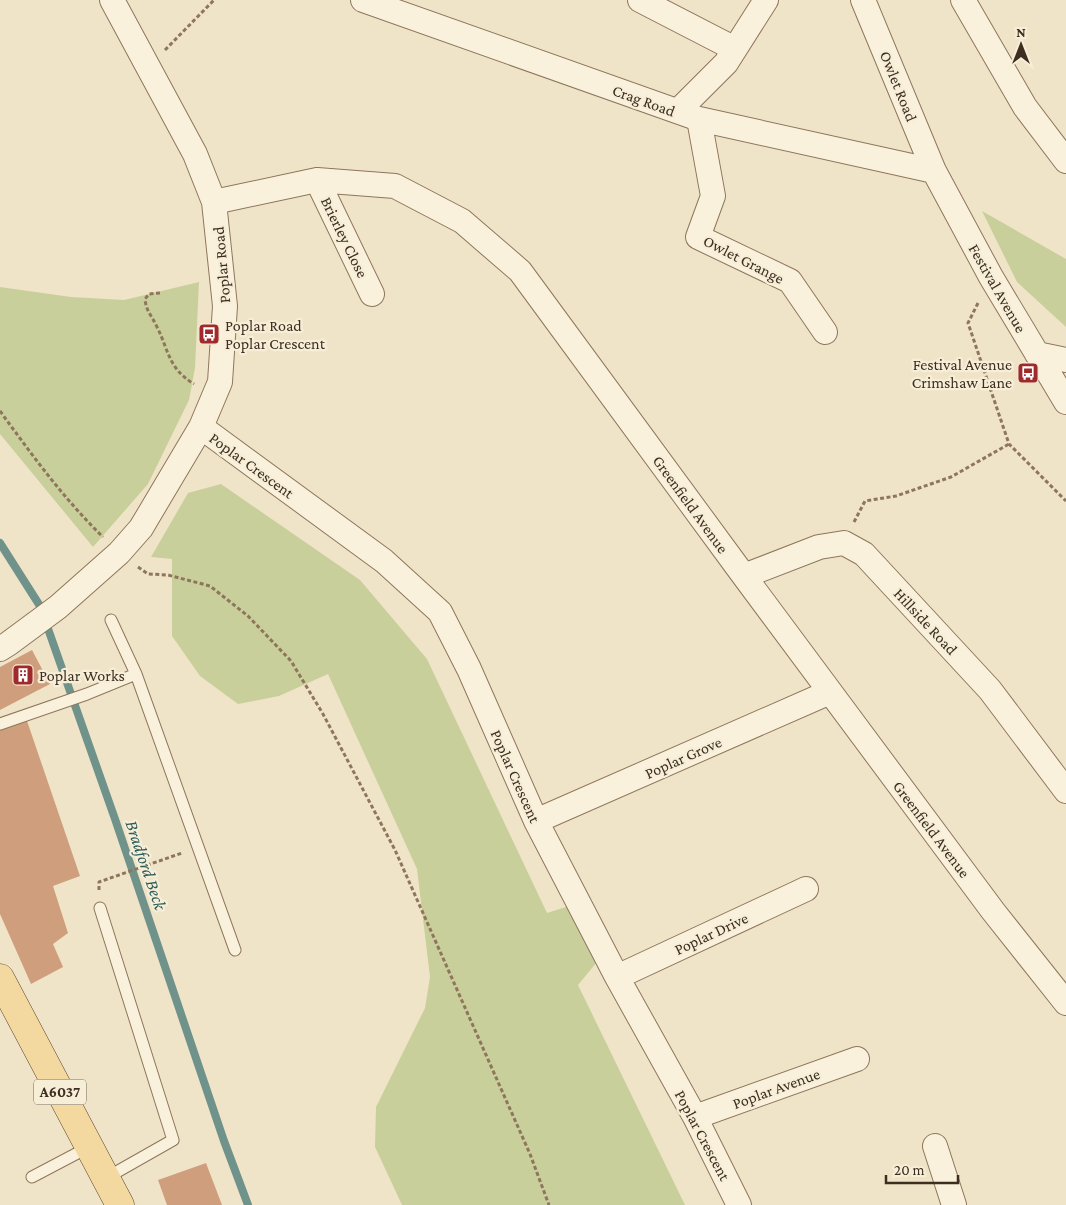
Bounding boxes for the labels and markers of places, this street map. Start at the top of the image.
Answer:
place label: Poplar Road Poplar Crescent [225,317,326,353]
bus stop icon: Poplar Road Poplar Crescent [197,322,221,346]
place label: Festival Avenue Crimshaw Lane [912,356,1012,391]
bus stop icon: Festival Avenue Crimshaw Lane [1016,361,1040,385]
building icon: Poplar Works [11,663,35,687]
place label: Poplar Works [39,667,125,685]

